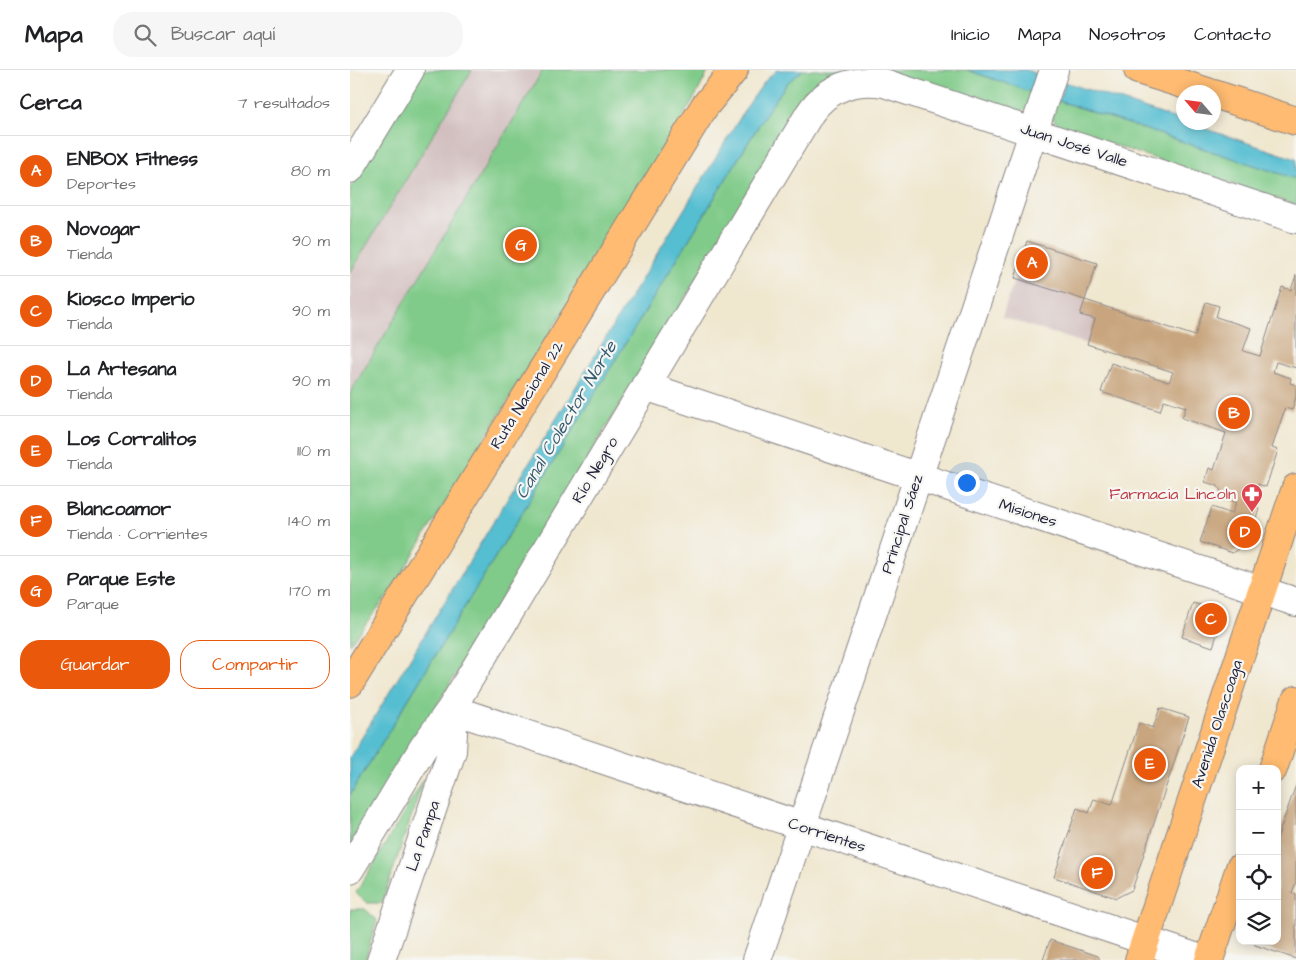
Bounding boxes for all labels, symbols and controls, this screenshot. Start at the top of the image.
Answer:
search box [113,12,463,57]
text: Mapa [25,18,83,52]
icon: search [131,21,159,49]
text: Buscar aquí [171,21,275,48]
text: Inicio [951,22,990,47]
text: Mapa [1018,22,1061,47]
text: Nosotros [1089,22,1166,47]
text: Contacto [1194,22,1271,47]
north arrow [1176,85,1221,130]
text: Cerca [20,88,82,117]
text: 7 resultados [238,92,330,114]
street label: Juan José Valle [1018,117,1131,173]
text: ENBOX Fitness [67,146,198,173]
text: A [31,160,41,182]
text: 80 m [291,160,330,182]
text: Deportes [67,173,136,195]
text: Novogar [67,216,140,243]
pin: G [505,226,537,264]
text: B [30,230,42,252]
text: 90 m [292,230,330,252]
text: Tienda [67,243,112,265]
pin: A [1016,244,1048,282]
text: Kiosco Imperio [67,286,195,313]
text: C [30,300,42,322]
text: 90 m [292,300,330,322]
text: Tienda [67,313,112,335]
water label: Canal Colector Norte [509,335,624,504]
street label: Ruta Nacional 22 [485,337,569,453]
text: La Artesana [67,356,176,383]
text: D [31,370,41,392]
text: 90 m [292,370,330,392]
text: Tienda [67,383,112,405]
pin: B [1218,394,1250,432]
text: Los Corralitos [67,426,197,453]
street label: Río Negro [567,433,624,508]
text: E [31,440,41,462]
text: 110 m [297,440,330,462]
text: Tienda [67,453,112,475]
your location [954,470,980,496]
street label: Principal Sáez [876,472,928,576]
pharmacy icon: Farmacia Lincoln [1240,482,1264,513]
place label: Farmacia Lincoln [1109,483,1236,505]
street label: Misiones [996,493,1060,533]
text: Blancoamor [67,496,171,523]
text: F [30,510,42,532]
text: 140 m [288,510,330,532]
pin: D [1229,513,1261,551]
text: Tienda · Corrientes [67,523,208,545]
text: Parque Este [67,566,175,593]
text: G [30,580,42,602]
text: 170 m [289,580,330,602]
text: Parque [67,593,119,615]
pin: C [1195,600,1227,638]
button: Guardar [20,640,170,689]
button: Compartir [180,640,330,689]
street label: Avenida Olascoaga [1186,657,1249,791]
pin: E [1134,745,1166,783]
map controls [1236,765,1281,945]
button: + [1236,765,1281,810]
street label: La Pampa [401,798,445,874]
button: − [1236,810,1281,855]
street label: Corrientes [785,812,869,858]
pin: F [1081,854,1113,892]
button: locate [1236,855,1281,900]
button: layers [1236,900,1281,945]

